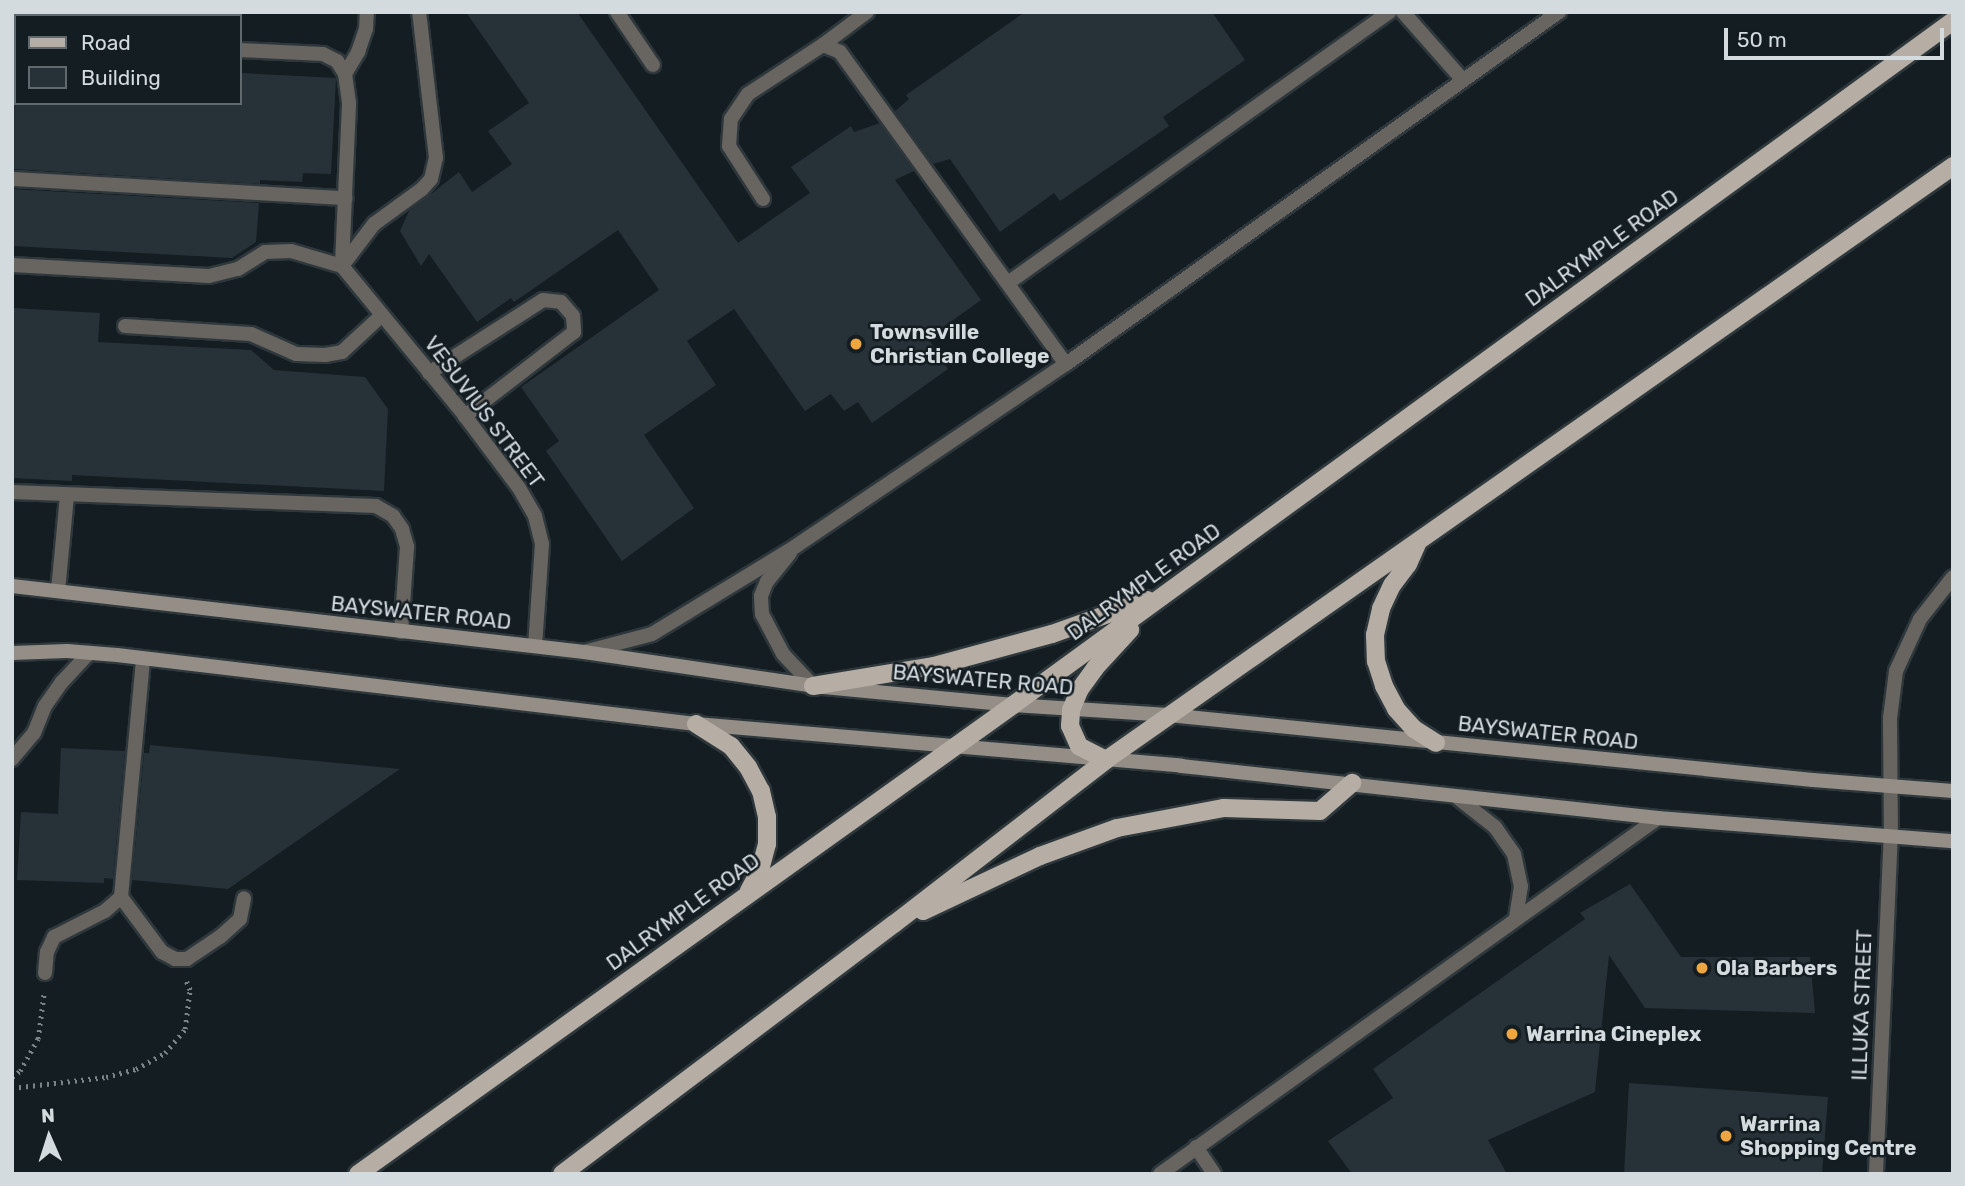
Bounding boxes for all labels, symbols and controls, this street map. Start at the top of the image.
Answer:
legend [14,14,242,105]
scale bar [1727,14,1948,58]
text: 50 m [1737,27,1787,52]
text: Road [81,30,131,55]
text: Building [81,65,161,90]
street label: DALRYMPLE ROAD [1521,184,1683,312]
place label: Townsville Christian College [870,319,1050,369]
street label: VESUVIUS STREET [419,331,549,493]
marker: Townsville Christian College [848,336,864,352]
street label: DALRYMPLE ROAD [1063,518,1225,646]
street label: BAYSWATER ROAD [330,591,512,635]
street label: BAYSWATER ROAD [892,660,1074,700]
street label: BAYSWATER ROAD [1457,711,1639,755]
street label: DALRYMPLE ROAD [602,848,764,976]
street label: ILLUKA STREET [1847,929,1877,1081]
place label: Ola Barbers [1716,955,1837,981]
marker: Ola Barbers [1694,960,1710,976]
place label: Warrina Cineplex [1526,1021,1701,1047]
marker: Warrina Cineplex [1504,1026,1520,1042]
north arrow [14,1102,84,1172]
text: N [40,1104,55,1127]
place label: Warrina Shopping Centre [1740,1111,1917,1161]
marker: Warrina Shopping Centre [1718,1128,1734,1144]

